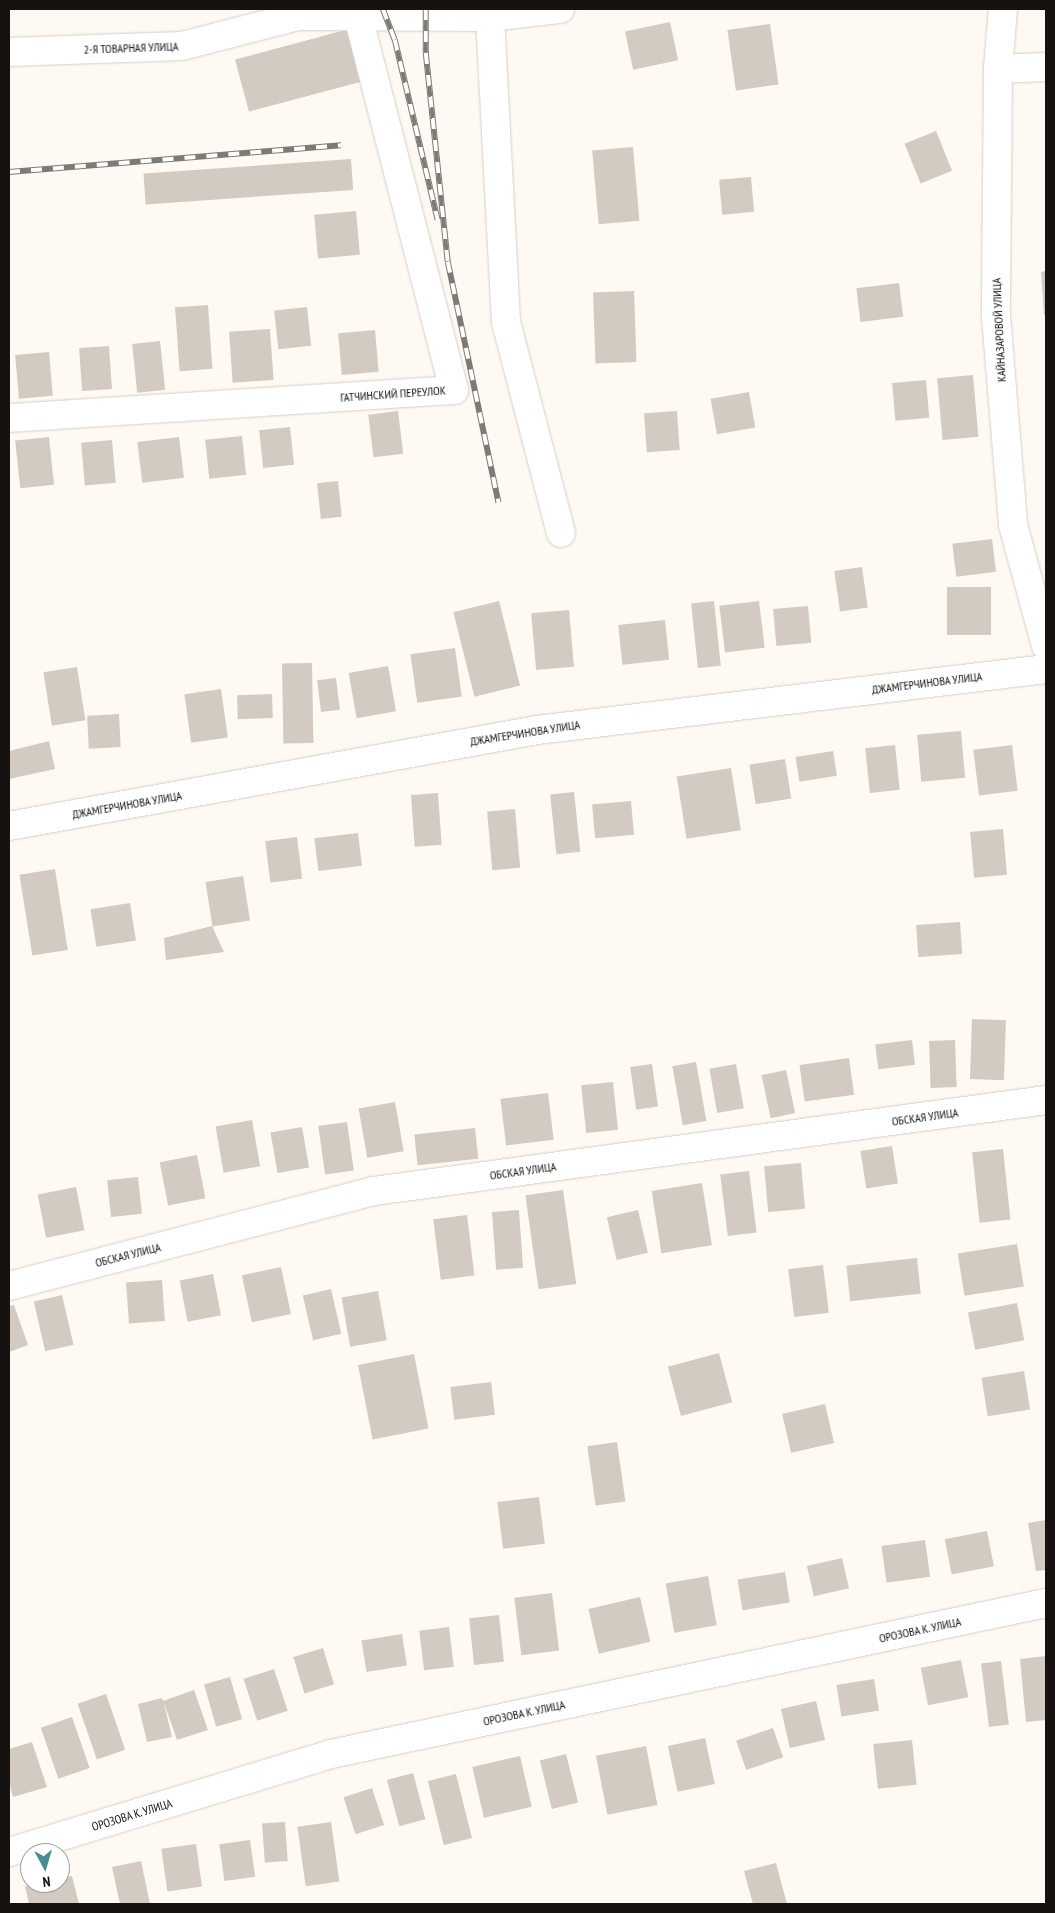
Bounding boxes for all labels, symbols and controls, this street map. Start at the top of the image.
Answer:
street label: 2-Я ТОВАРНАЯ УЛИЦА [83,39,179,57]
street label: КАЙНАЗАРОВОЙ УЛИЦА [989,278,1009,382]
street label: ГАТЧИНСКИЙ ПЕРЕУЛОК [340,383,446,405]
street label: ДЖАМГЕРЧИНОВА УЛИЦА [871,669,983,697]
street label: ДЖАМГЕРЧИНОВА УЛИЦА [469,717,581,749]
street label: ДЖАМГЕРЧИНОВА УЛИЦА [71,788,183,822]
street label: ОБСКАЯ УЛИЦА [891,1105,959,1129]
street label: ОБСКАЯ УЛИЦА [489,1159,557,1183]
street label: ОБСКАЯ УЛИЦА [94,1240,162,1270]
street label: ОРОЗОВА К. УЛИЦА [877,1614,963,1646]
street label: ОРОЗОВА К. УЛИЦА [481,1697,567,1729]
street label: ОРОЗОВА К. УЛИЦА [89,1796,175,1834]
north arrow [20,1843,70,1893]
text: N [42,1873,51,1891]

